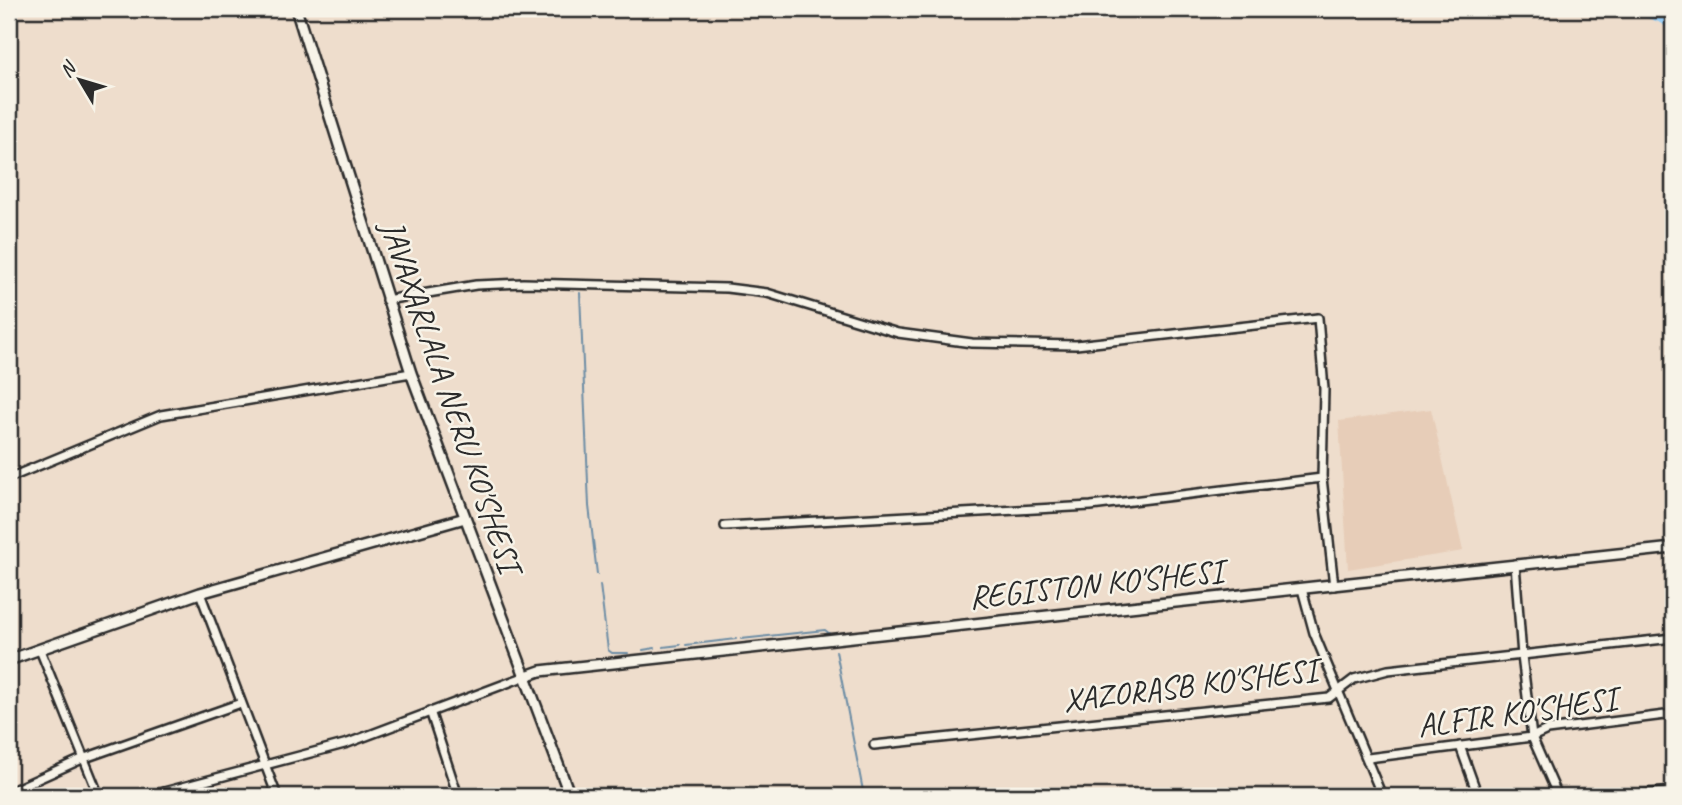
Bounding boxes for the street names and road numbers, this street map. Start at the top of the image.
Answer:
street label: JAVAXARLALA NERU KO'SHESI [370,213,533,584]
street label: REGISTON KO'SHESI [967,549,1232,618]
street label: XAZORASB KO'SHESI [1060,648,1326,721]
street label: ALFIR KO'SHESI [1415,676,1626,747]

